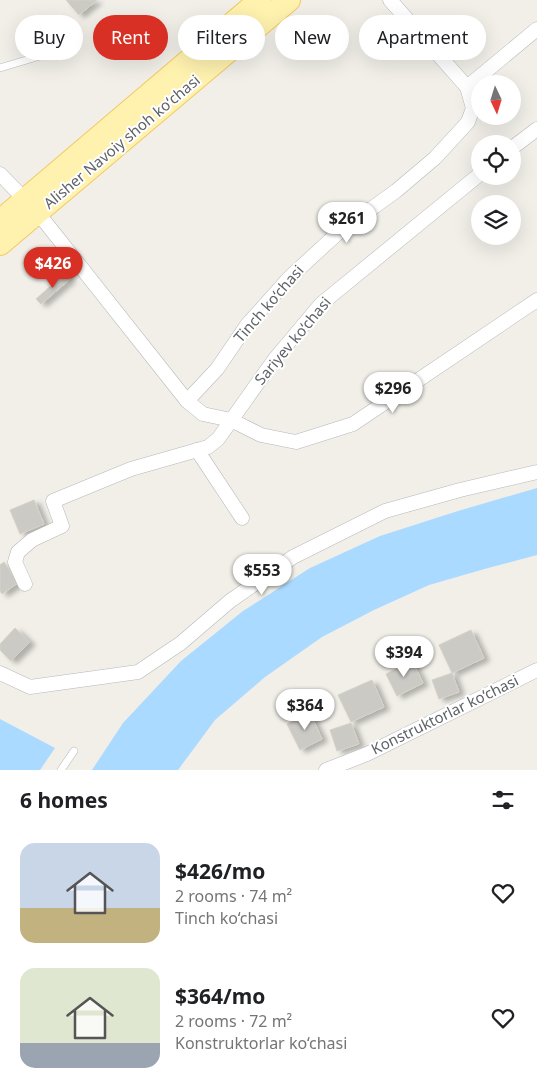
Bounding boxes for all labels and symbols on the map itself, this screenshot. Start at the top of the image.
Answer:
street label: Alisher Navoiy shoh koʻchasi [39,70,204,213]
north arrow [471,75,521,125]
pin: $261 [317,202,377,244]
pin: $426 [23,246,83,289]
street label: Tinch ko‘chasi [229,260,307,346]
street label: Sariyev ko‘chasi [250,292,335,388]
pin: $296 [363,372,423,414]
pin: $553 [232,554,292,596]
pin: $394 [374,636,434,678]
street label: Konstruktorlar ko‘chasi [368,670,522,758]
pin: $364 [275,688,335,731]

